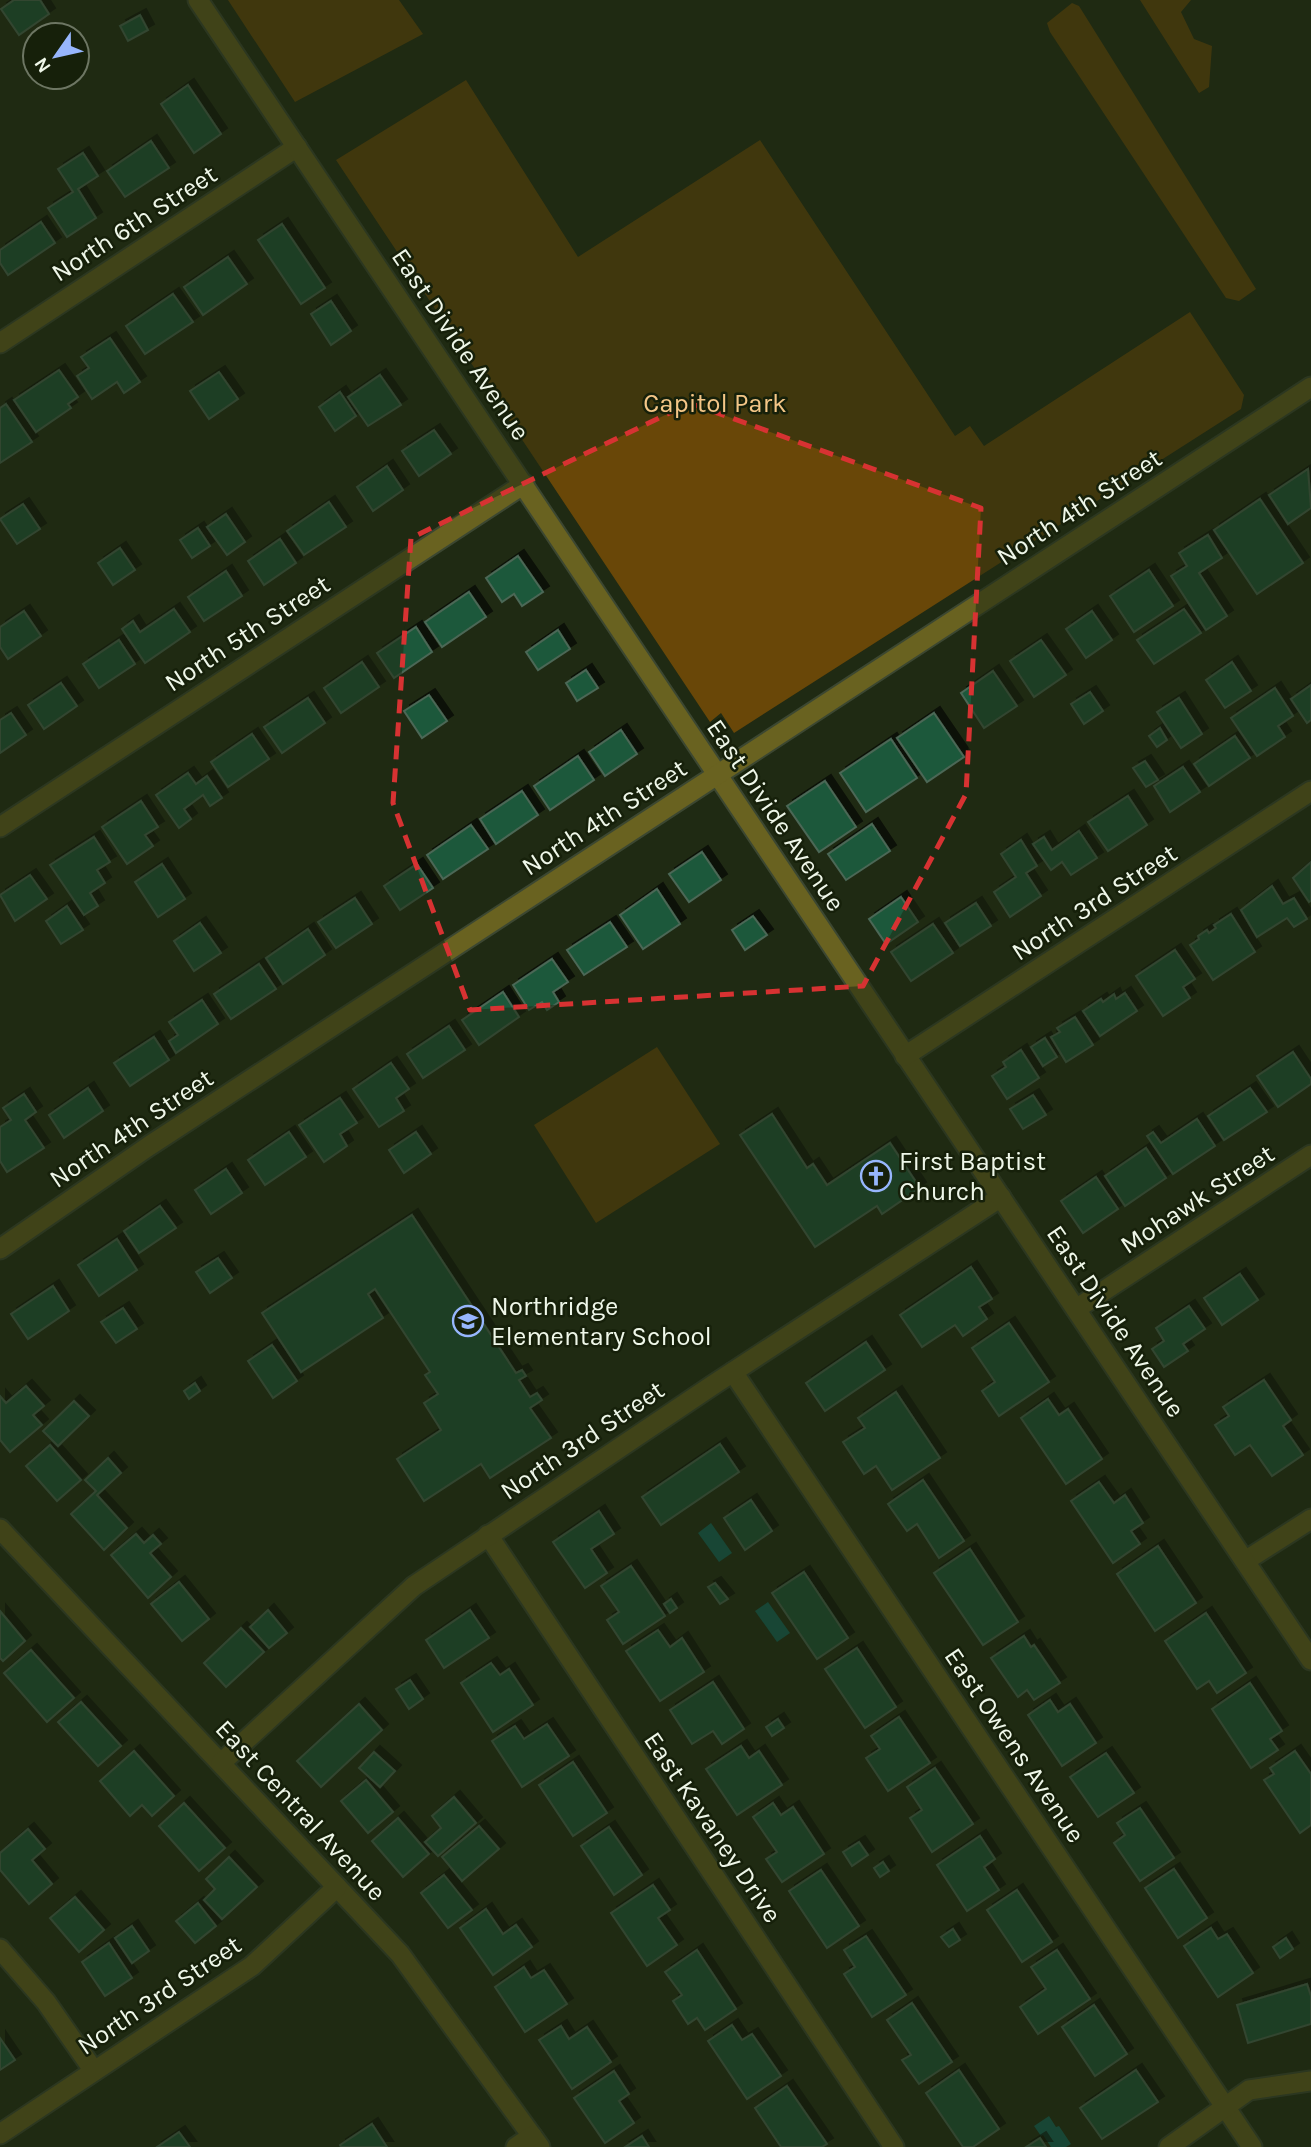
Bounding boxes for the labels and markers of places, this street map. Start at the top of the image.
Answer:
place label: First Baptist Church [899,1146,1046,1207]
church icon: First Baptist Church [859,1159,893,1193]
place label: Northridge Elementary School [491,1291,712,1352]
school or university icon: Northridge Elementary School [451,1304,485,1338]

